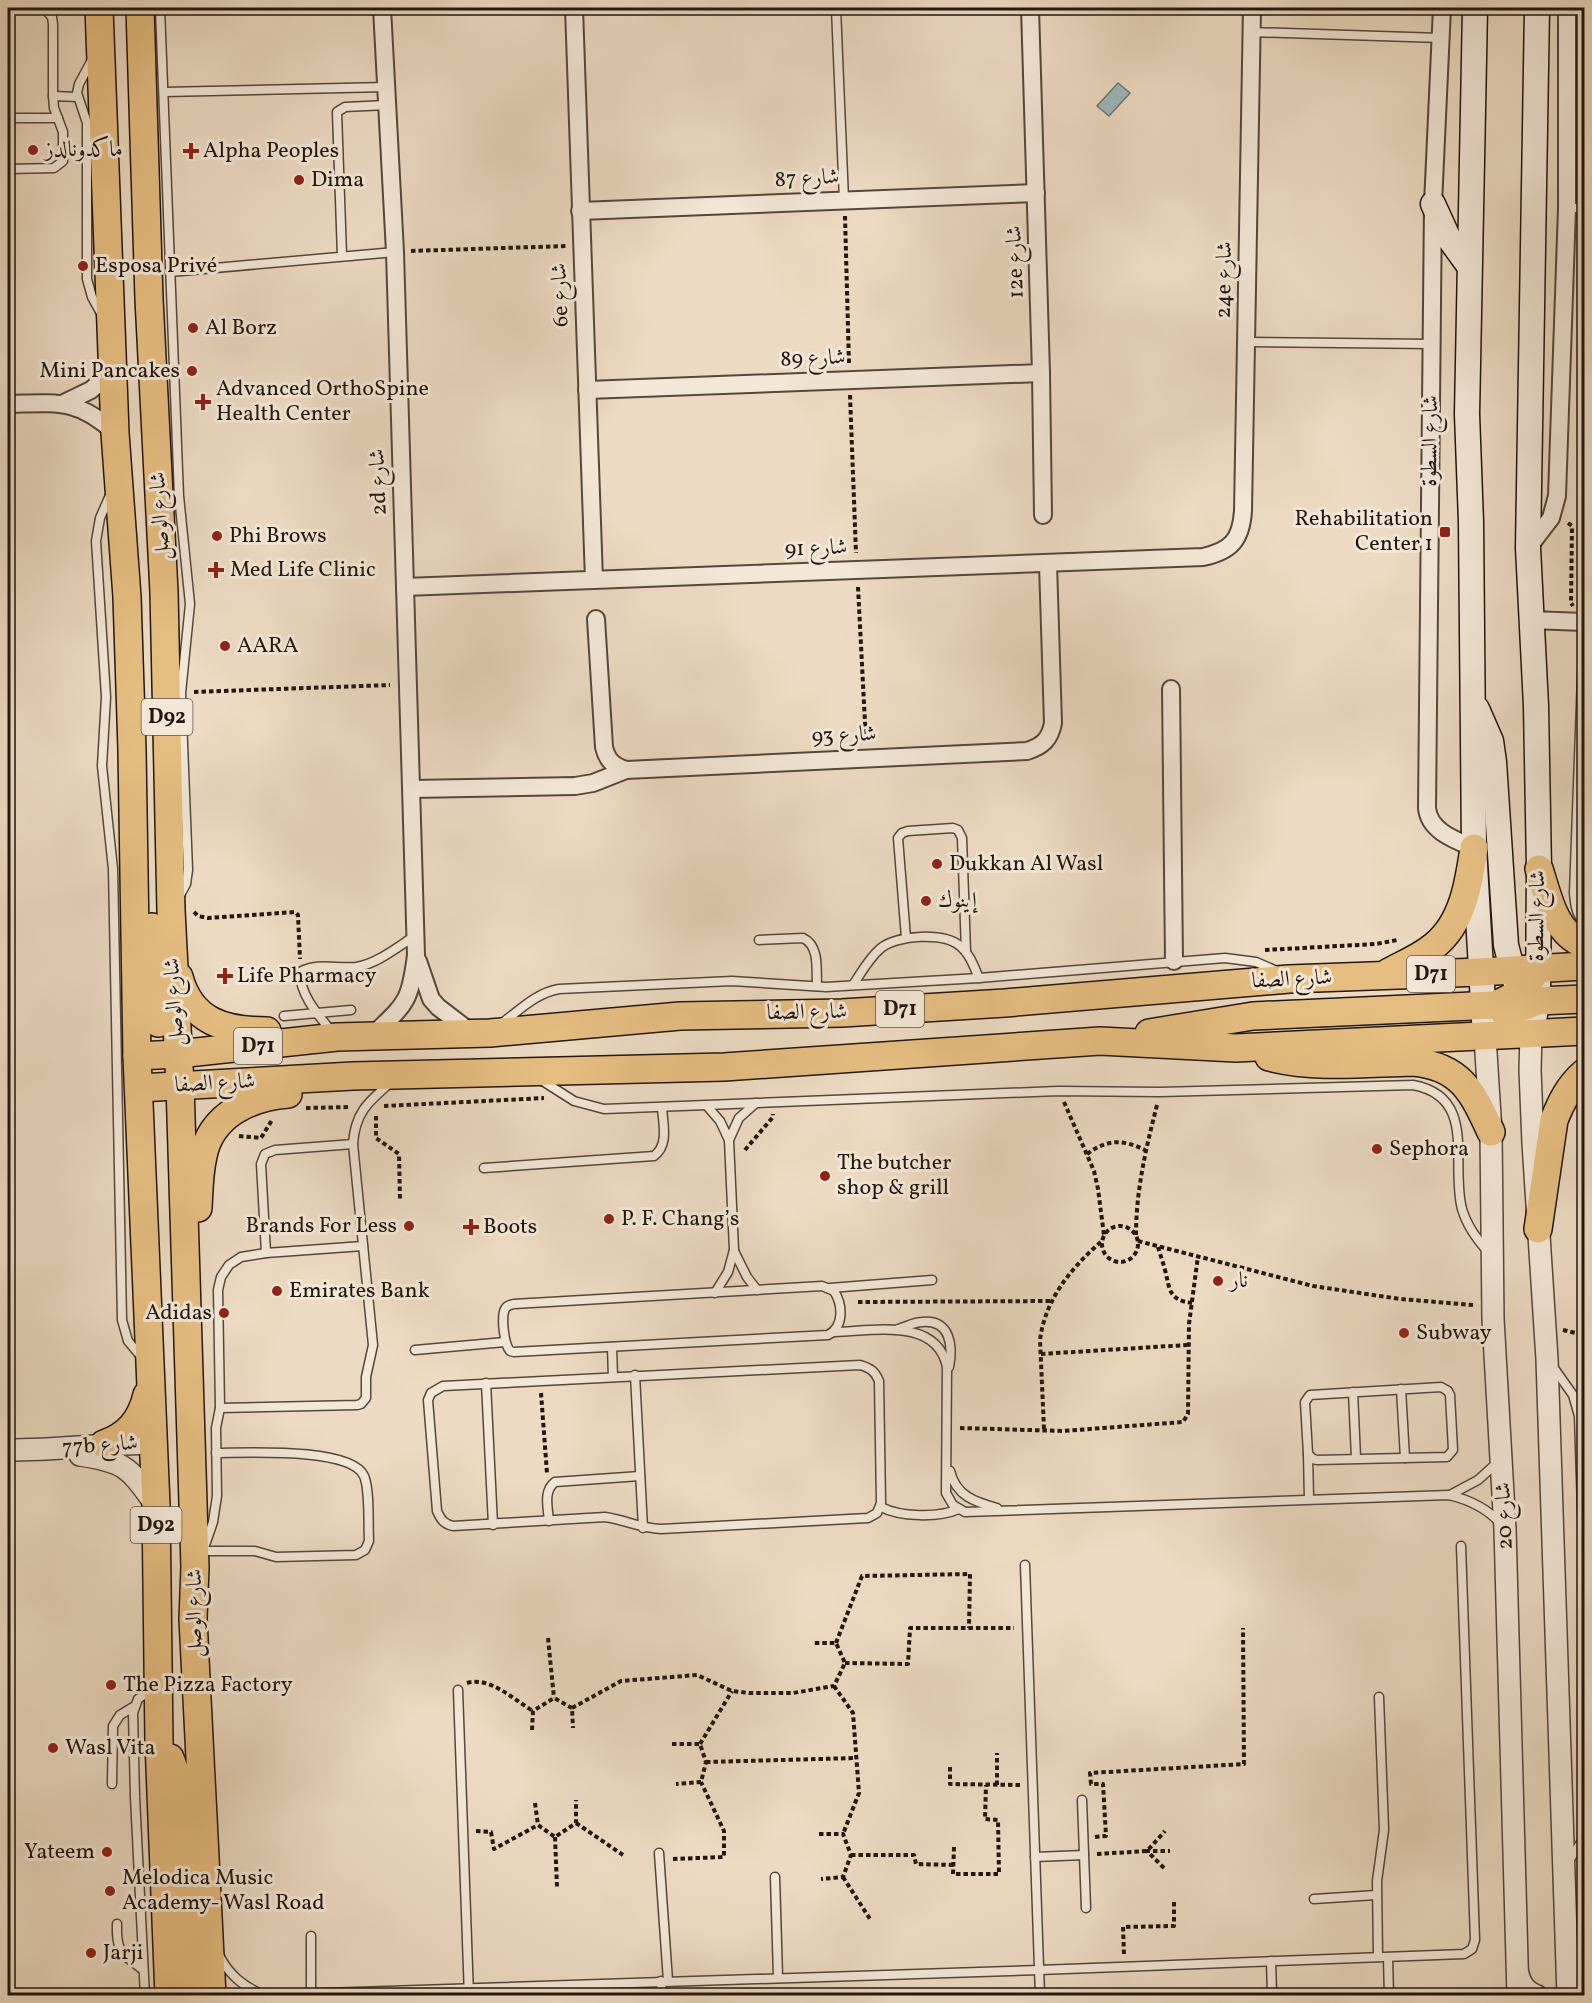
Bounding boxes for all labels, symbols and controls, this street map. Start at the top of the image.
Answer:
place label: ماكدونالدز [43,135,123,166]
place label: Alpha Peoples [203,136,339,167]
marker: ماكدونالدز [26,143,40,157]
marker: Alpha Peoples [184,144,198,158]
street label: شارع 87 [774,162,840,197]
place label: Dima [311,165,364,196]
marker: Dima [292,173,306,187]
street label: 12e شارع [999,225,1034,299]
street label: 24e شارع [1209,241,1242,319]
place label: Esposa Privé [95,251,217,282]
marker: Esposa Privé [76,259,90,273]
street label: 6e شارع [544,262,579,328]
place label: Al Borz [205,313,277,344]
marker: Al Borz [186,321,200,335]
street label: شارع 89 [780,342,846,377]
place label: Mini Pancakes [40,356,180,387]
marker: Mini Pancakes [185,364,199,378]
place label: Advanced OrthoSpine Health Center [216,374,429,430]
marker: Advanced OrthoSpine Health Center [194,393,212,411]
street label: شارع السطوة [1415,395,1448,487]
street label: 2d شارع [362,448,397,516]
street label: شارع الوصل [143,471,180,561]
place label: Rehabilitation Center 1 [1295,504,1433,560]
place label: Phi Brows [229,521,327,552]
marker: Rehabilitation Center 1 [1438,525,1452,539]
marker: Phi Brows [210,529,224,543]
street label: شارع 91 [784,532,848,567]
place label: Med Life Clinic [230,555,376,586]
marker: Med Life Clinic [207,561,225,579]
place label: AARA [237,631,299,662]
marker: AARA [218,639,232,653]
road number: D92 [142,699,192,735]
street label: شارع 93 [811,719,877,754]
place label: Dukkan Al Wasl [949,849,1103,880]
marker: Dukkan Al Wasl [930,857,944,871]
street label: شارع السطوة [1522,870,1555,962]
place label: إينوك [938,886,978,917]
marker: إينوك [919,894,933,908]
road number: D71 [1407,956,1455,992]
street label: شارع الوصل [157,957,194,1047]
place label: Life Pharmacy [237,961,377,992]
street label: شارع الصفا [1251,962,1333,999]
marker: Life Pharmacy [218,969,232,983]
road number: D71 [876,991,924,1027]
street label: شارع الصفا [767,997,848,1030]
road number: D71 [234,1028,282,1064]
street label: شارع الصفا [174,1066,256,1103]
place label: Sephora [1389,1134,1469,1165]
marker: Sephora [1370,1142,1384,1156]
place label: The butcher shop & grill [837,1148,951,1204]
marker: The butcher shop & grill [818,1169,832,1183]
place label: P. F. Chang’s [621,1204,739,1235]
place label: Brands For Less [246,1211,397,1242]
place label: Boots [483,1212,537,1243]
marker: P. F. Chang’s [602,1212,616,1226]
marker: Brands For Less [402,1219,416,1233]
marker: Boots [464,1220,478,1234]
place label: نار [1228,1266,1248,1297]
marker: نار [1211,1274,1225,1288]
place label: Emirates Bank [289,1276,430,1307]
marker: Emirates Bank [270,1284,284,1298]
place label: Adidas [145,1298,212,1329]
marker: Adidas [217,1306,231,1320]
place label: Subway [1416,1318,1492,1349]
marker: Subway [1397,1326,1411,1340]
street label: 77b شارع [61,1428,139,1465]
street label: شارع 20 [1488,1482,1523,1550]
road number: D92 [130,1507,182,1543]
street label: شارع الوصل [180,1569,212,1657]
place label: The Pizza Factory [123,1670,293,1701]
marker: The Pizza Factory [104,1678,118,1692]
place label: Wasl Vita [65,1733,156,1764]
marker: Wasl Vita [46,1741,60,1755]
place label: Yateem [24,1837,95,1868]
marker: Yateem [100,1845,114,1859]
place label: Melodica Music Academy- Wasl Road [122,1863,325,1919]
marker: Melodica Music Academy- Wasl Road [103,1884,117,1898]
place label: Jarji [103,1938,143,1969]
marker: Jarji [84,1946,98,1960]

